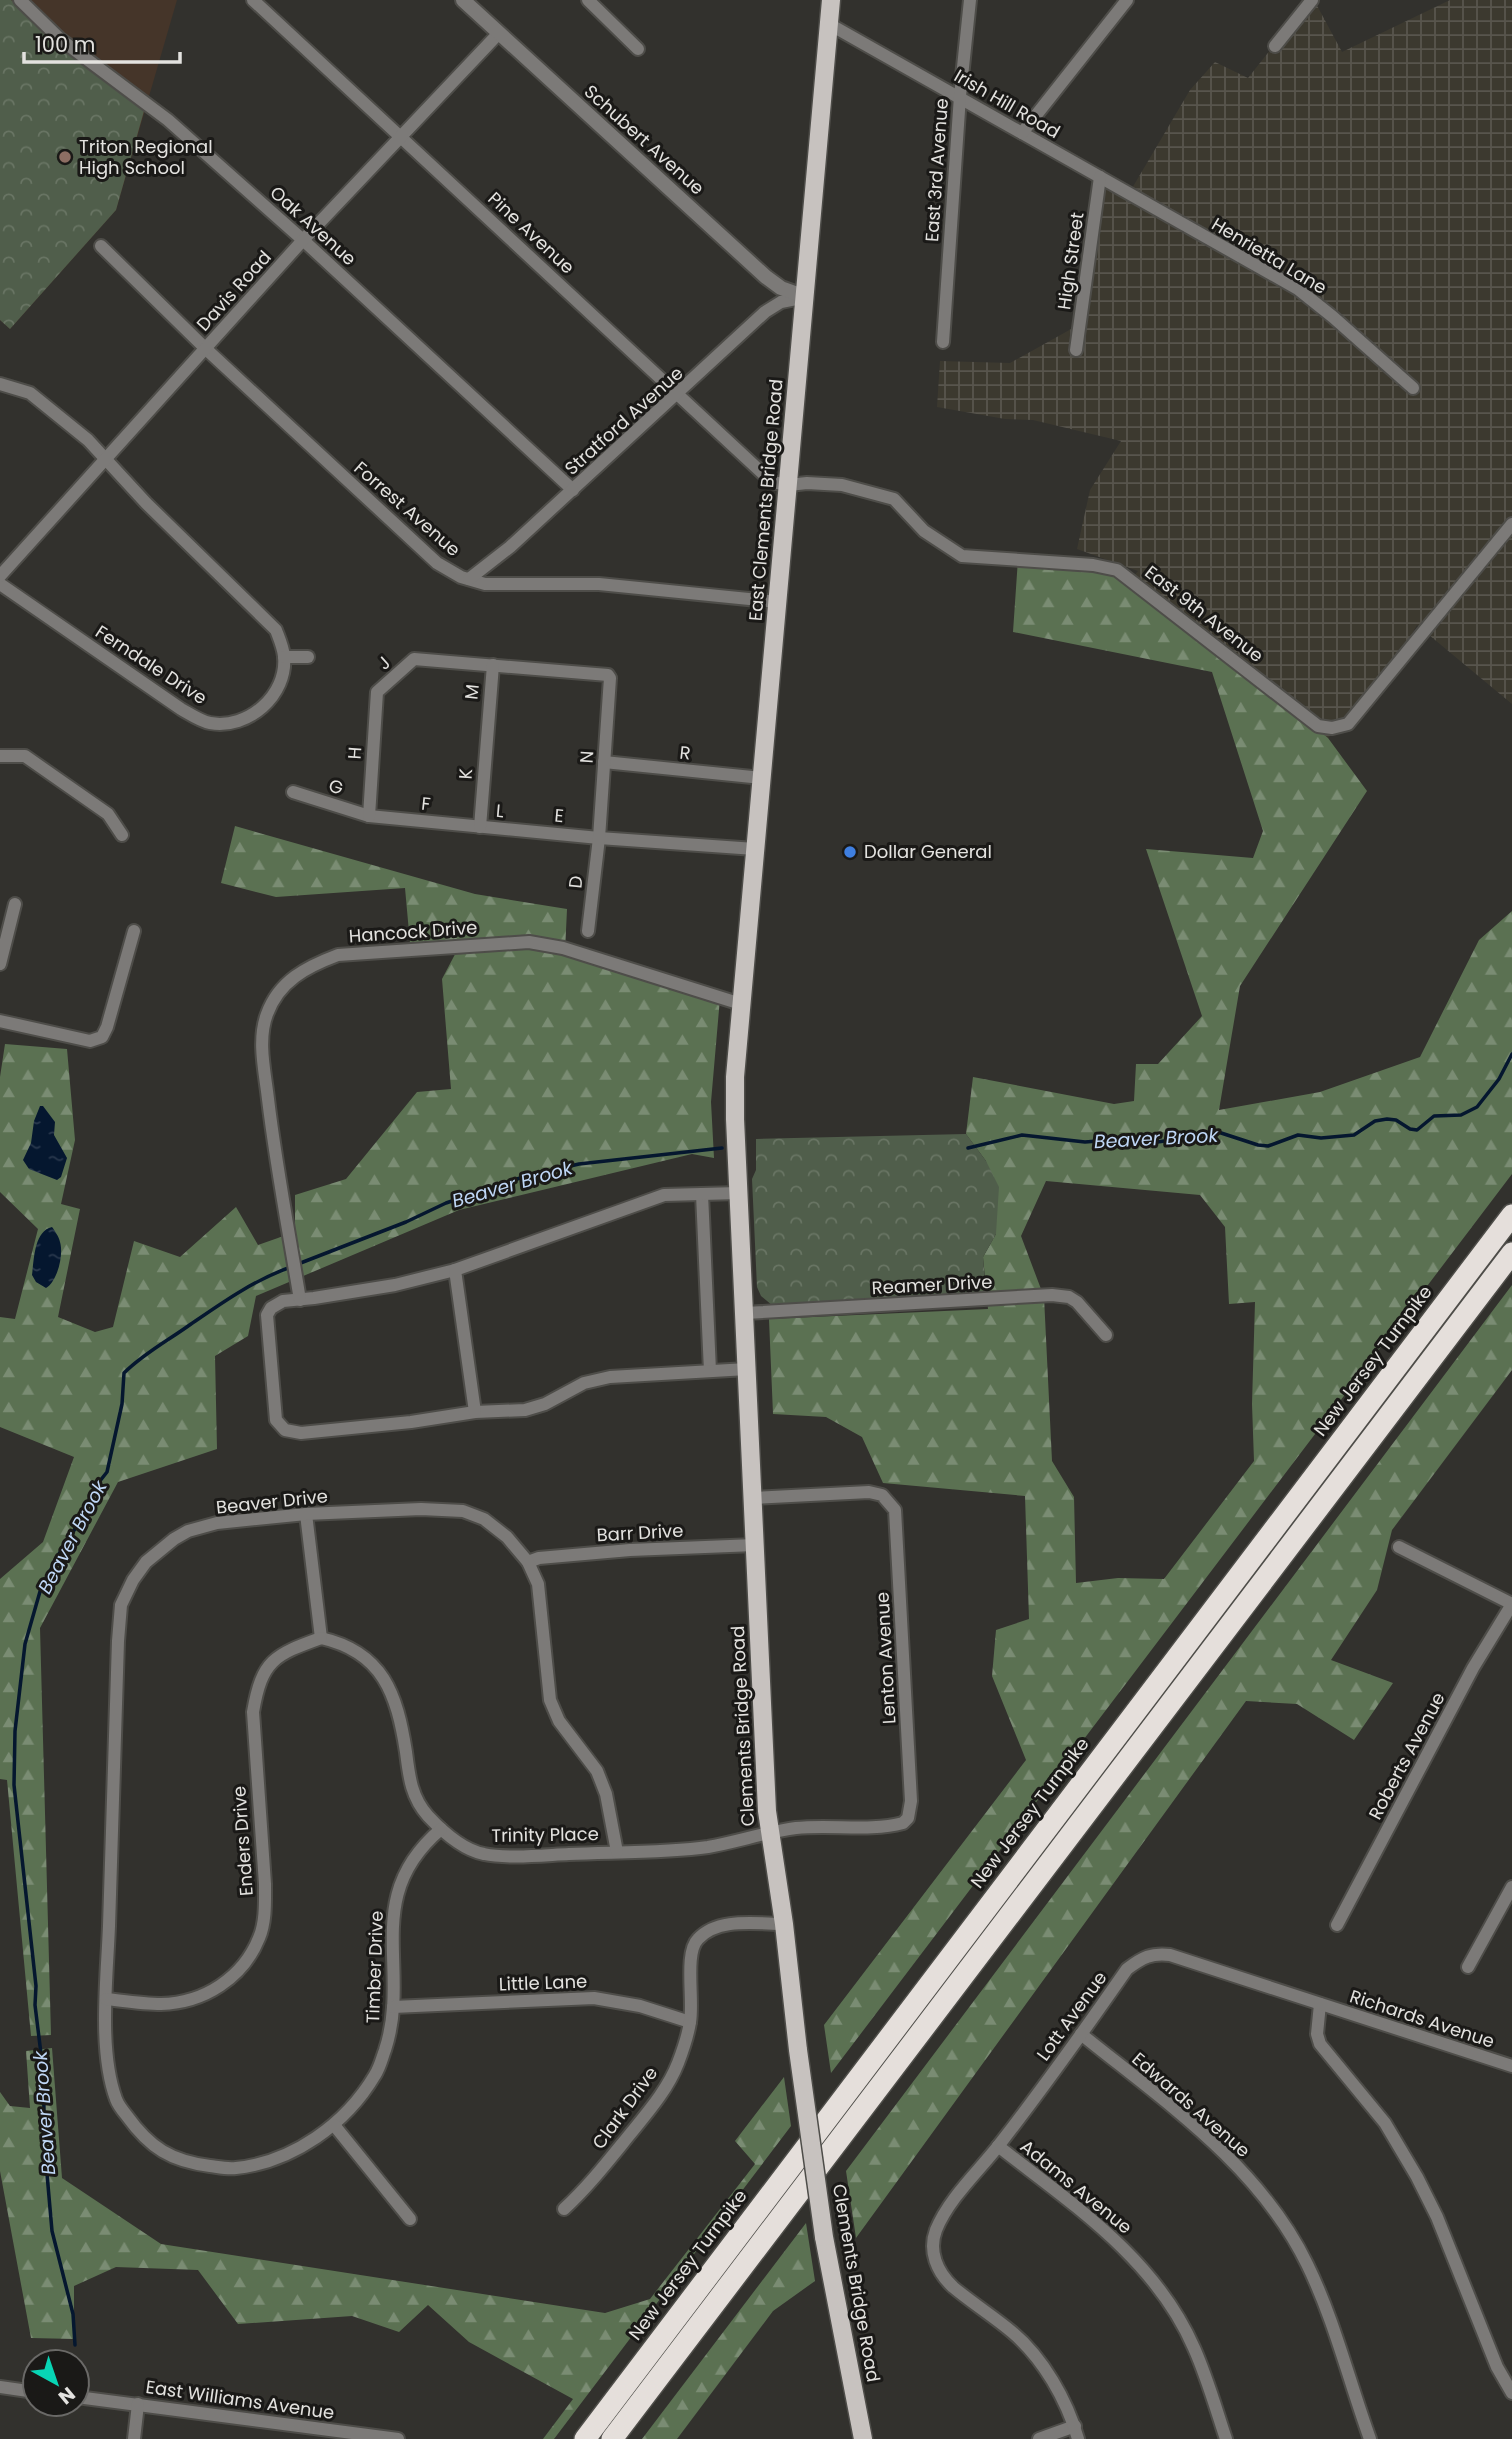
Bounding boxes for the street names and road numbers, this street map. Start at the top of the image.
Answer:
street label: Irish Hill Road [950,63,1065,144]
street label: Schubert Avenue [579,79,710,200]
street label: East 3rd Avenue [919,97,954,243]
street label: Oak Avenue [265,180,362,271]
street label: Pine Avenue [483,186,580,279]
street label: High Street [1051,211,1090,311]
street label: Henrietta Lane [1207,211,1331,300]
street label: Davis Road [191,245,277,336]
street label: Stratford Avenue [559,361,688,481]
street label: East Clements Bridge Road [742,378,789,622]
street label: Forrest Avenue [349,455,466,562]
street label: East 9th Avenue [1140,559,1269,668]
street label: Ferndale Drive [91,619,212,710]
street label: J [372,650,396,675]
street label: M [458,683,485,701]
street label: R [678,739,692,766]
street label: H [342,746,367,760]
street label: N [574,750,599,764]
street label: K [453,768,478,780]
street label: G [326,773,347,801]
street label: F [420,791,432,816]
street label: L [495,798,505,823]
street label: E [553,803,565,828]
street label: D [562,874,589,890]
street label: Hancock Drive [348,915,478,948]
street label: Reamer Drive [871,1269,993,1300]
street label: New Jersey Turnpike [1308,1280,1438,1441]
street label: Beaver Drive [215,1483,329,1520]
street label: Barr Drive [596,1518,684,1547]
street label: Lenton Avenue [870,1591,901,1725]
street label: Clements Bridge Road [725,1625,760,1827]
street label: Roberts Avenue [1362,1688,1451,1824]
street label: New Jersey Turnpike [965,1732,1095,1893]
street label: Enders Drive [226,1785,259,1897]
street label: Trinity Place [491,1821,599,1848]
street label: Timber Drive [360,1910,389,2024]
street label: Lott Avenue [1031,1966,1113,2065]
street label: Little Lane [498,1968,588,1997]
street label: Richards Avenue [1347,1983,1498,2054]
street label: Edwards Avenue [1127,2046,1256,2163]
street label: Clark Drive [586,2061,663,2154]
street label: Adams Avenue [1015,2134,1137,2239]
street label: Clements Bridge Road [827,2182,886,2384]
street label: New Jersey Turnpike [623,2184,753,2345]
street label: East Williams Avenue [144,2374,336,2425]

